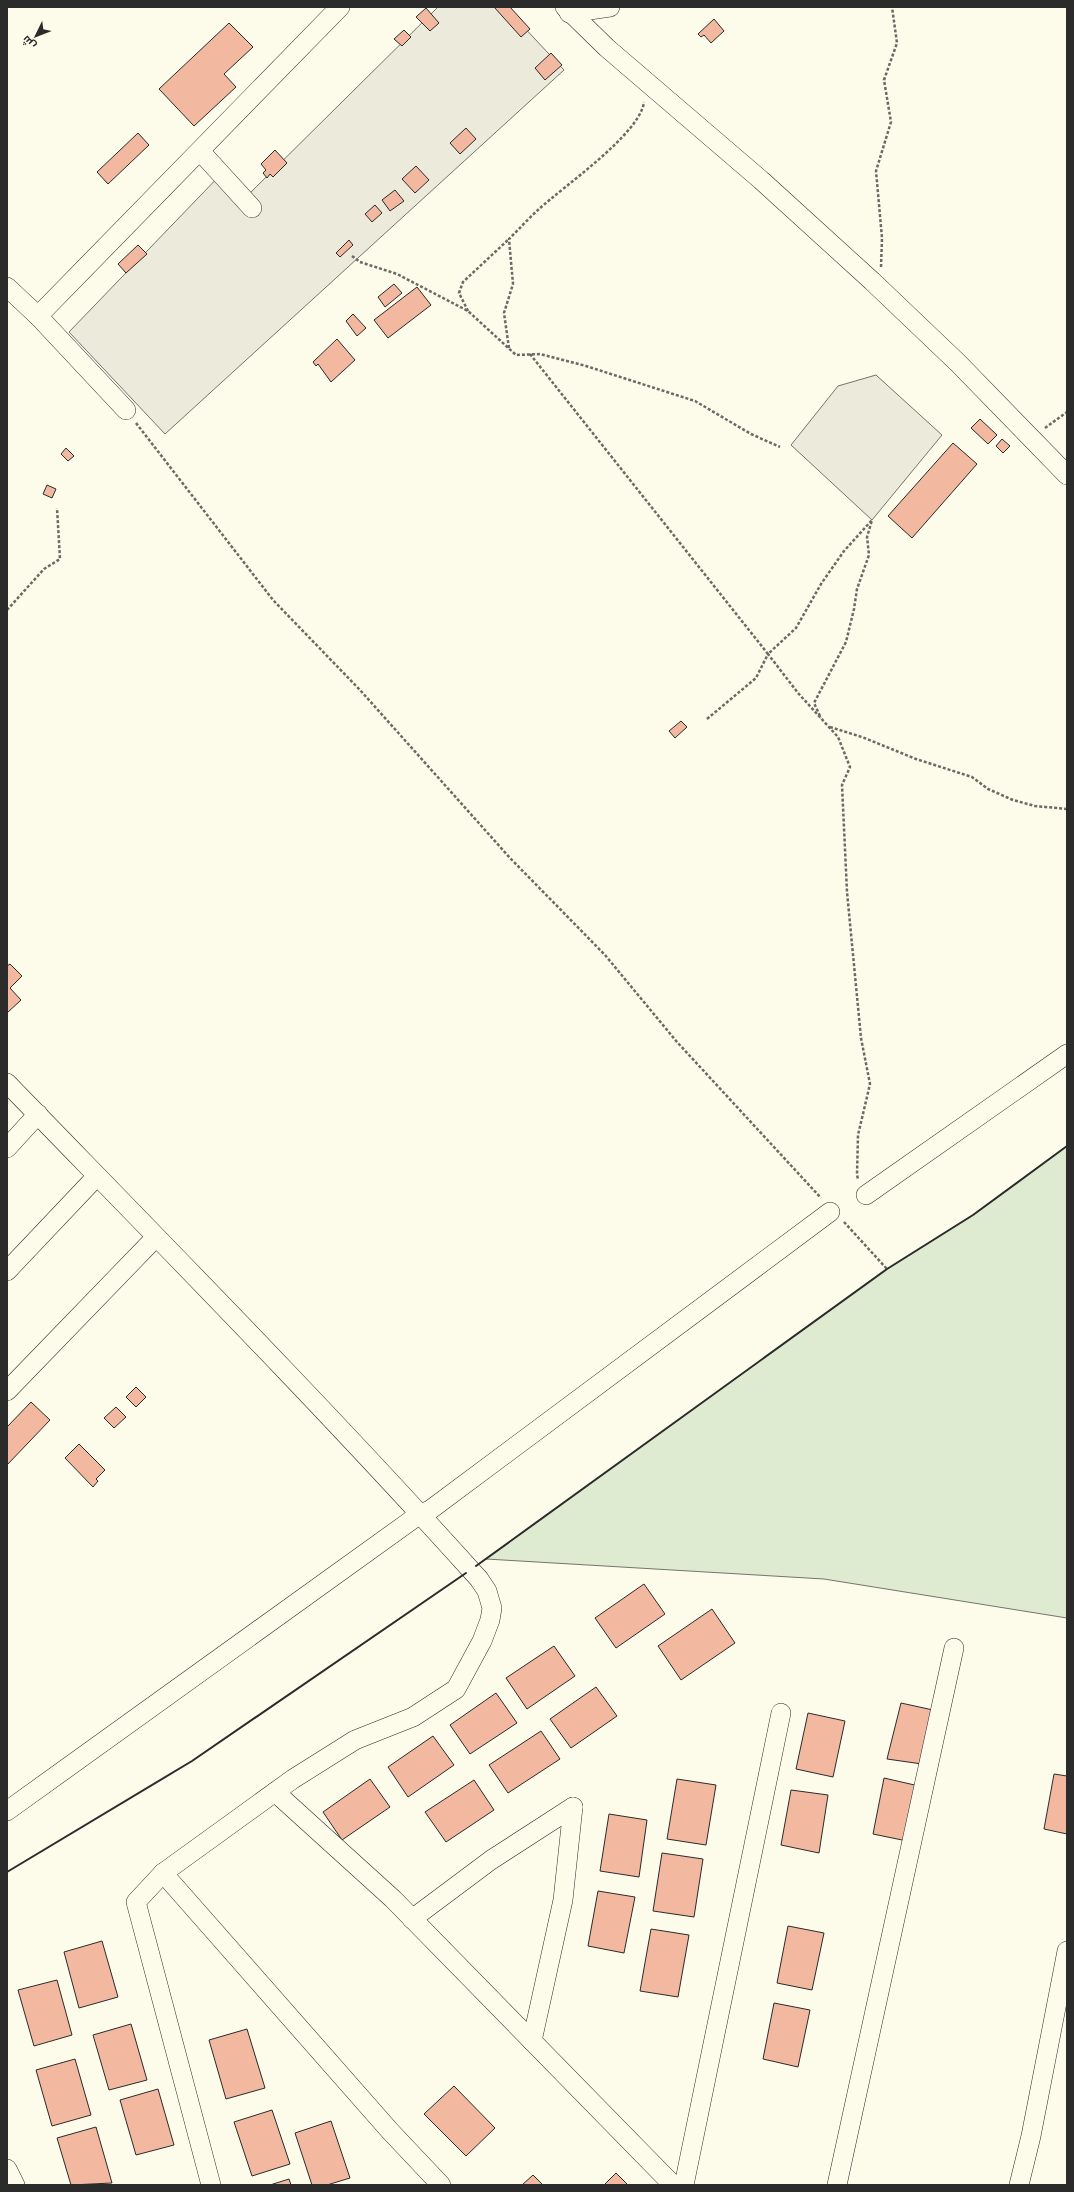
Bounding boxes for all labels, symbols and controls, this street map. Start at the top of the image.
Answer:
north arrow [16,16,56,56]
text: ش [19,33,39,53]

